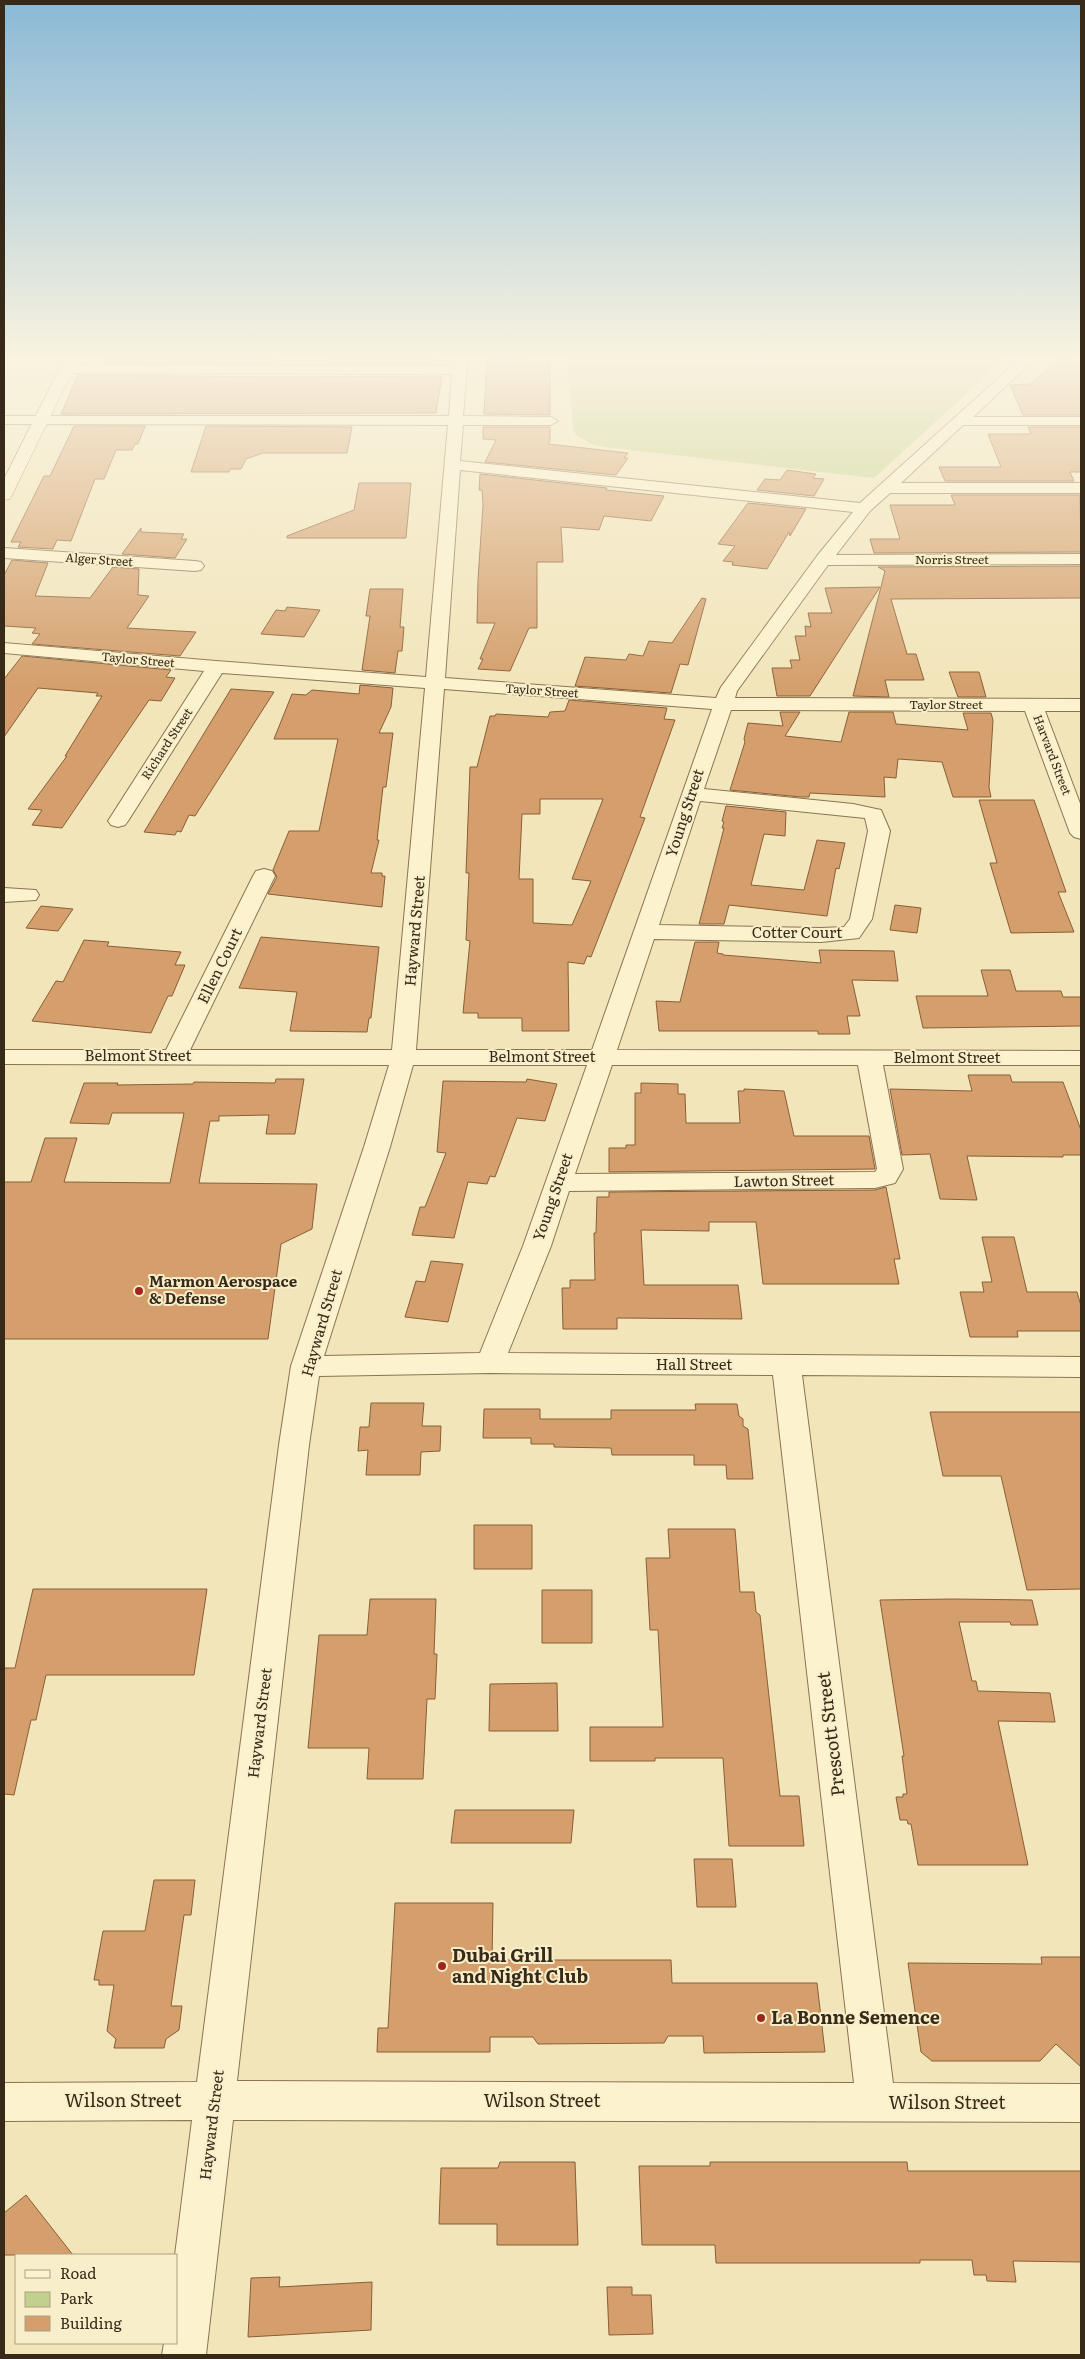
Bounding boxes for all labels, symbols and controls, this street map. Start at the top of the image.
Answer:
street label: Alger Street [65,548,134,570]
street label: Norris Street [915,550,989,568]
street label: Taylor Street [101,647,176,671]
street label: Taylor Street [505,678,580,702]
street label: Taylor Street [909,695,983,713]
street label: Richard Street [136,704,196,783]
street label: Harvard Street [1029,712,1077,798]
street label: Young Street [658,765,709,860]
street label: Hayward Street [397,874,430,987]
street label: Cotter Court [752,920,842,943]
street label: Ellen Court [190,924,247,1007]
street label: Belmont Street [85,1043,191,1066]
street label: Belmont Street [489,1044,595,1067]
street label: Belmont Street [894,1045,1000,1068]
street label: Young Street [526,1149,577,1244]
street label: Lawton Street [734,1167,834,1192]
street label: Hayward Street [294,1266,347,1379]
place label: Marmon Aerospace & Defense [149,1269,298,1309]
marker: Marmon Aerospace & Defense [133,1285,145,1297]
street label: Hall Street [656,1352,732,1375]
street label: Hayward Street [240,1666,277,1779]
street label: Prescott Street [808,1670,851,1798]
place label: Dubai Grill and Night Club [452,1941,588,1989]
marker: Dubai Grill and Night Club [436,1960,448,1972]
place label: La Bonne Semence [771,2003,940,2030]
marker: La Bonne Semence [755,2012,767,2024]
street label: Hayward Street [192,2068,229,2181]
street label: Wilson Street [65,2086,182,2113]
street label: Wilson Street [484,2086,601,2113]
street label: Wilson Street [889,2088,1006,2115]
legend [15,2254,178,2344]
text: Road [60,2261,96,2284]
text: Park [60,2286,94,2309]
text: Building [60,2311,122,2334]

